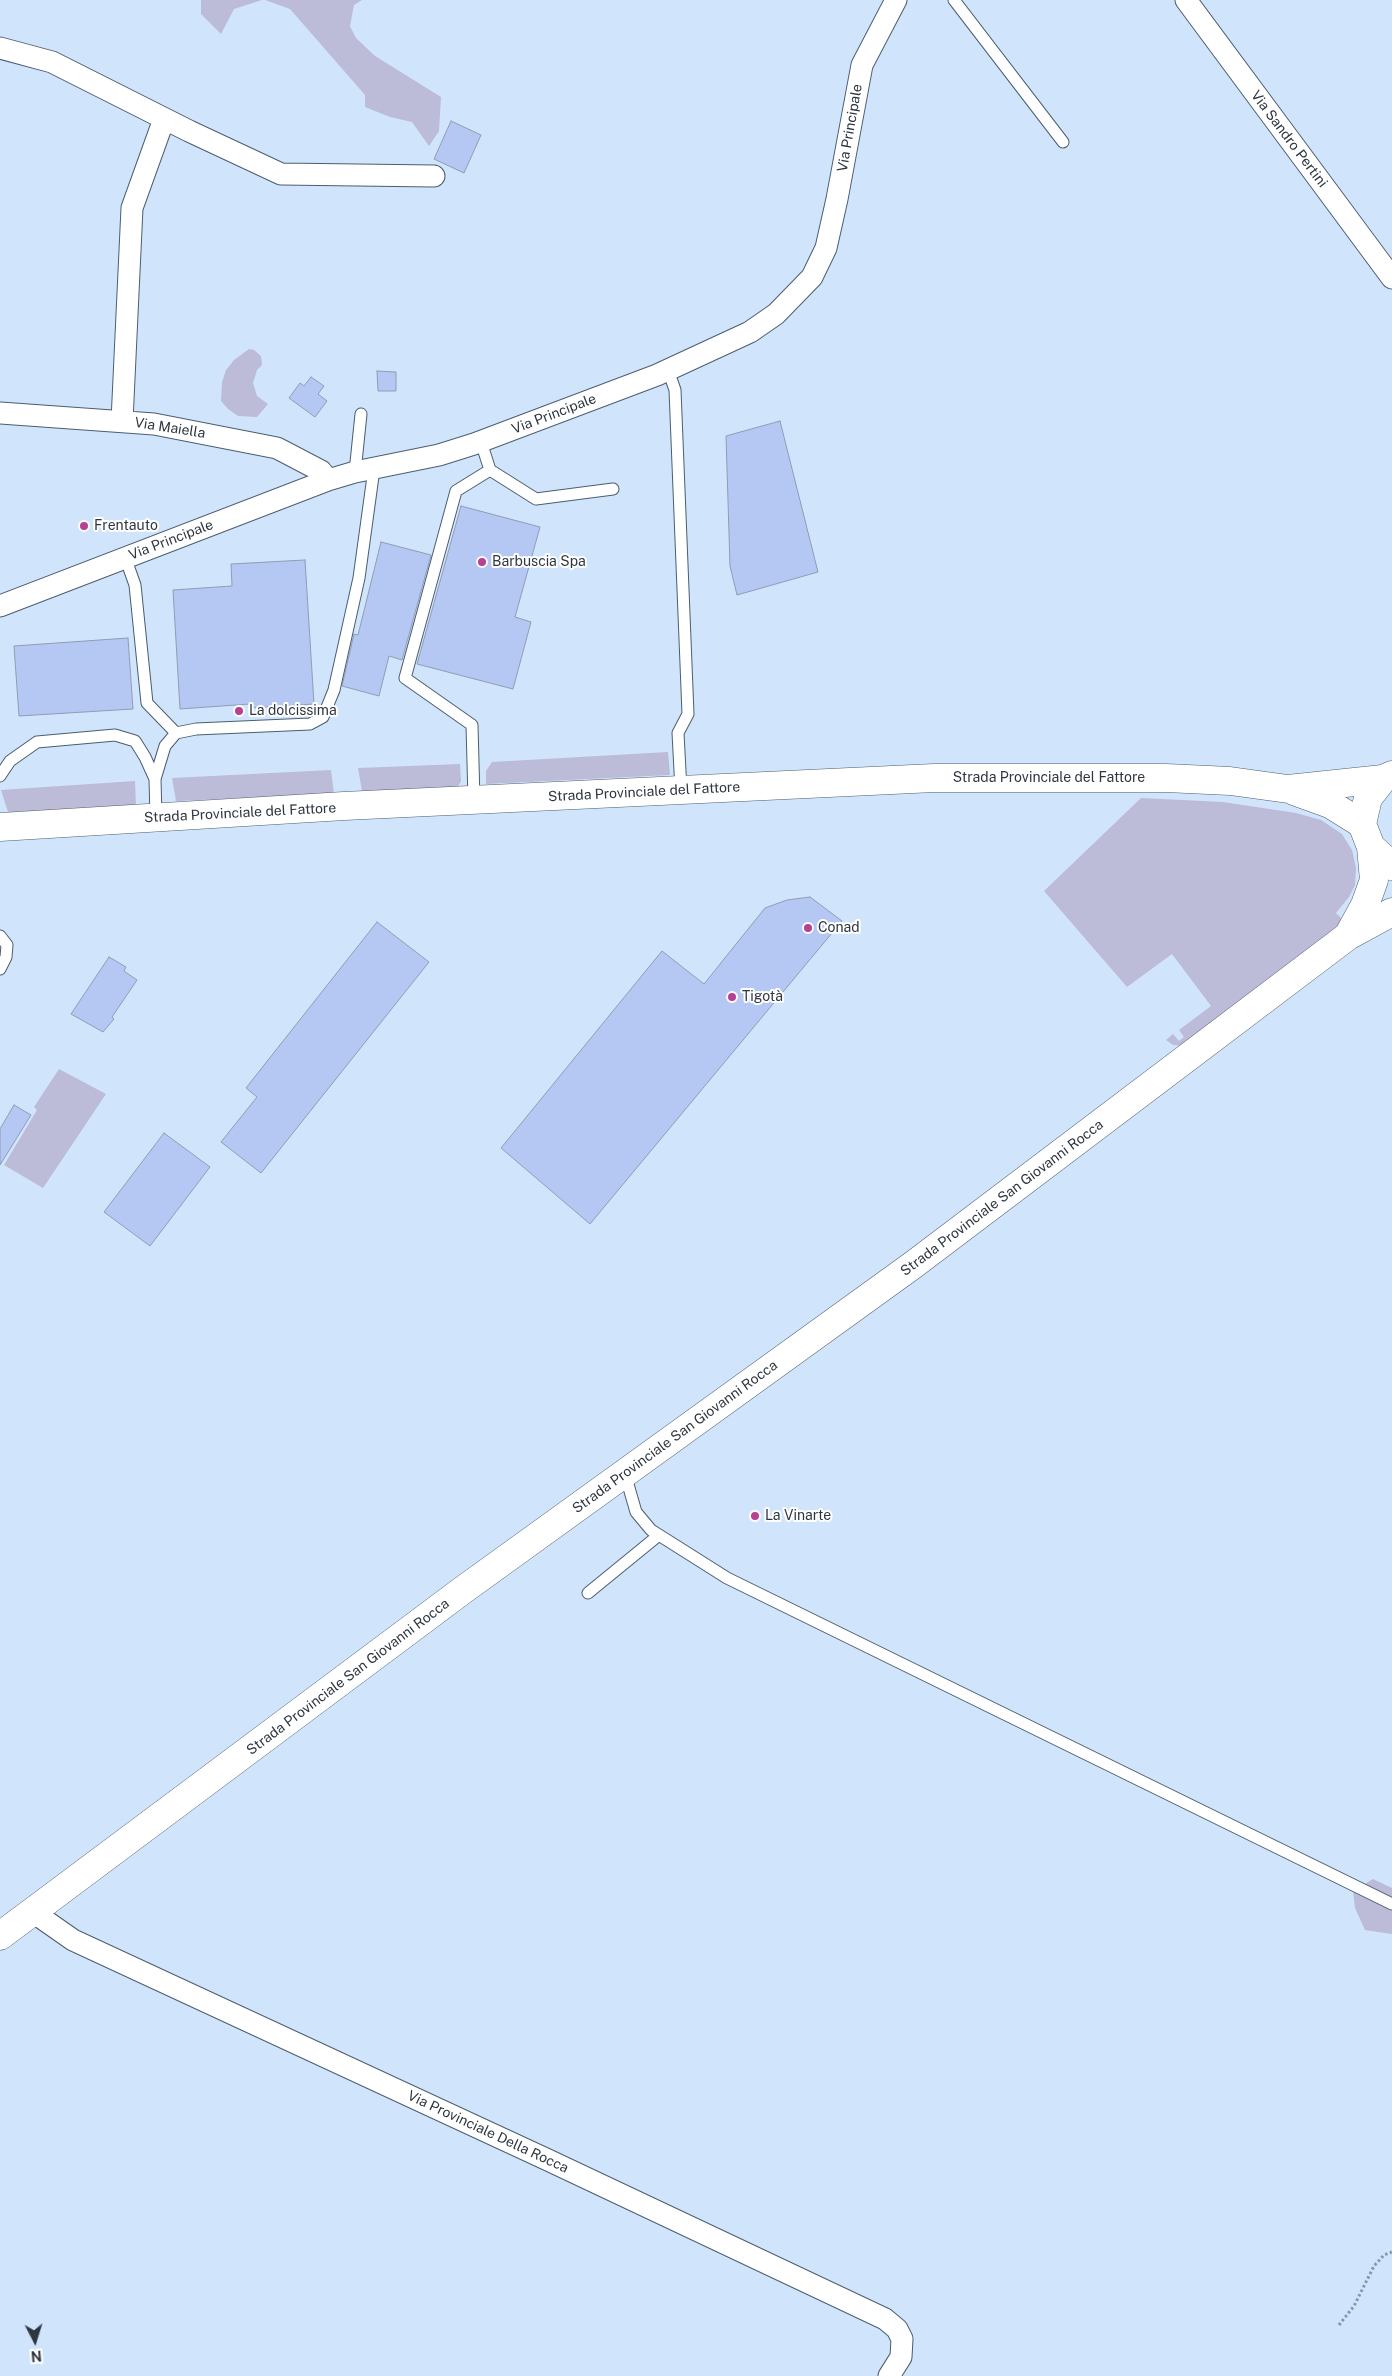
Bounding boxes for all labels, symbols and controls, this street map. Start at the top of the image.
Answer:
street label: Via Principale [834,83,866,173]
street label: Via Sandro Pertini [1247,87,1331,191]
street label: Via Principale [509,390,599,438]
street label: Via Maiella [133,414,207,442]
street label: Via Principale [126,516,216,564]
place label: Frentauto [94,518,158,534]
marker: Frentauto [78,520,90,532]
place label: Barbuscia Spa [492,554,586,570]
marker: Barbuscia Spa [476,556,488,568]
place label: La dolcissima [249,703,337,719]
marker: La dolcissima [233,705,245,717]
street label: Strada Provinciale del Fattore [953,770,1145,786]
street label: Strada Provinciale del Fattore [547,779,741,805]
street label: Strada Provinciale del Fattore [143,800,337,826]
place label: Conad [818,920,860,936]
marker: Conad [802,922,814,934]
place label: Tigotà [742,989,783,1005]
marker: Tigotà [726,991,738,1003]
street label: Strada Provinciale San Giovanni Rocca [897,1116,1107,1280]
street label: Strada Provinciale San Giovanni Rocca [569,1357,781,1517]
place label: La Vinarte [765,1508,831,1524]
marker: La Vinarte [749,1510,761,1522]
street label: Strada Provinciale San Giovanni Rocca [243,1595,453,1759]
street label: Via Provinciale Della Rocca [405,2087,571,2177]
north arrow [10,2316,60,2366]
text: N [30,2347,42,2364]

